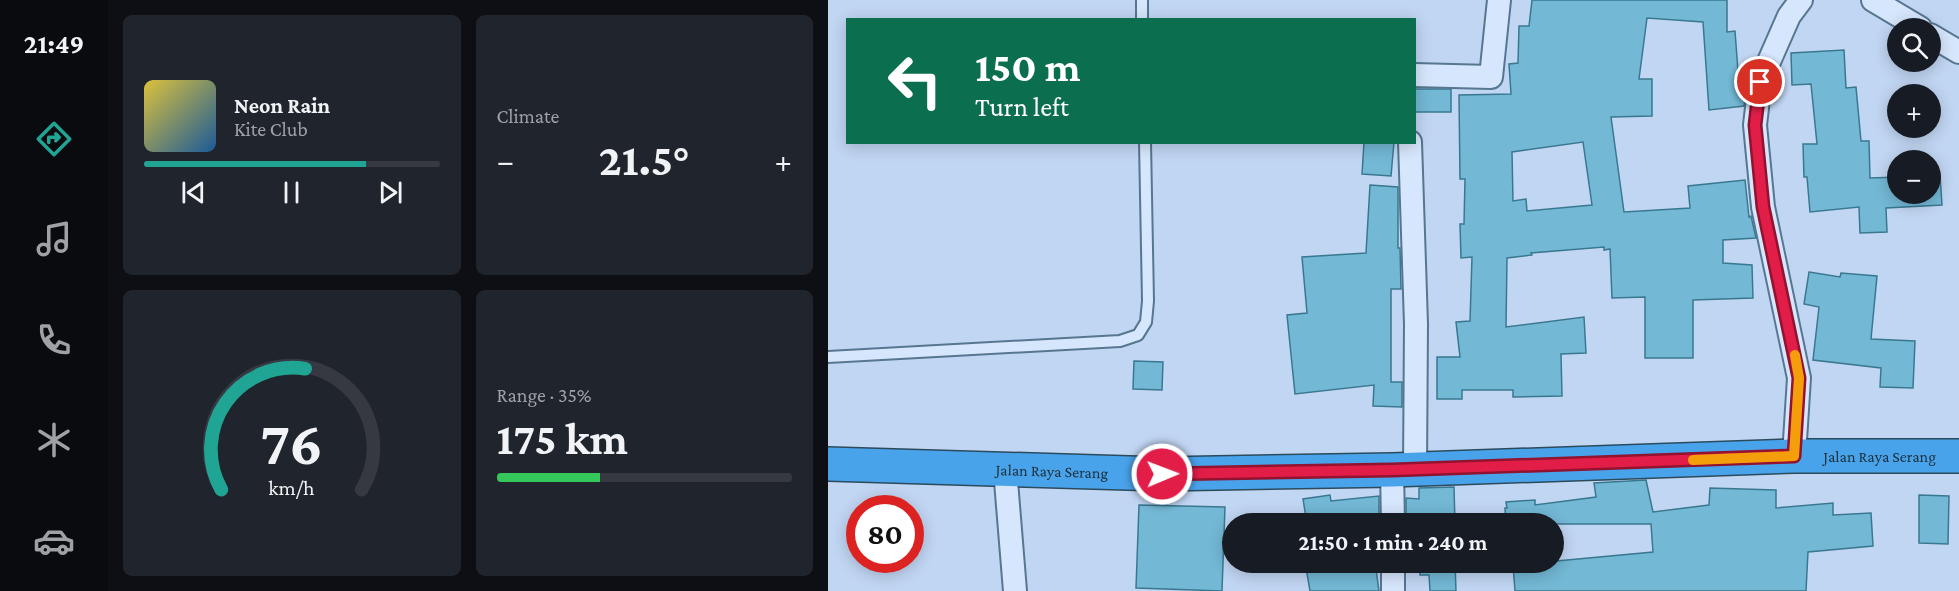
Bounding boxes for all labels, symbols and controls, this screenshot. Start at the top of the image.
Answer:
map controls [1887,18,1941,204]
button: search [1887,18,1941,72]
text: 21:49 [24,29,84,59]
icon: left [876,42,954,120]
text: 150 m [975,43,1080,90]
pin [1734,56,1785,107]
icon: arrive [1743,65,1776,98]
button: + [1887,84,1941,138]
text: Turn left [975,92,1069,122]
text: Neon Rain [234,93,330,118]
text: Climate [497,105,559,127]
icon: directions [33,118,75,160]
text: Kite Club [234,118,308,140]
text: 21.5° [599,135,690,185]
text: − [497,142,514,179]
text: + [775,142,792,179]
button: − [1887,150,1941,204]
icon: previous [177,176,210,209]
icon: pause [275,176,308,209]
icon: next [374,176,407,209]
icon: music [33,218,75,260]
icon: phone [33,319,75,361]
text: Range · 35% [497,384,592,406]
text: 76 [260,408,323,477]
text: 175 km [497,414,628,464]
icon: climate [33,419,75,461]
position arrow [1130,442,1194,506]
street label: Jalan Raya Serang [1821,448,1936,466]
street label: Jalan Raya Serang [993,460,1109,482]
text: km/h [269,476,315,500]
speed limit sign: 80 [846,495,924,573]
icon: car [33,520,75,562]
text: 21:50 · 1 min · 240 m [1299,530,1487,555]

